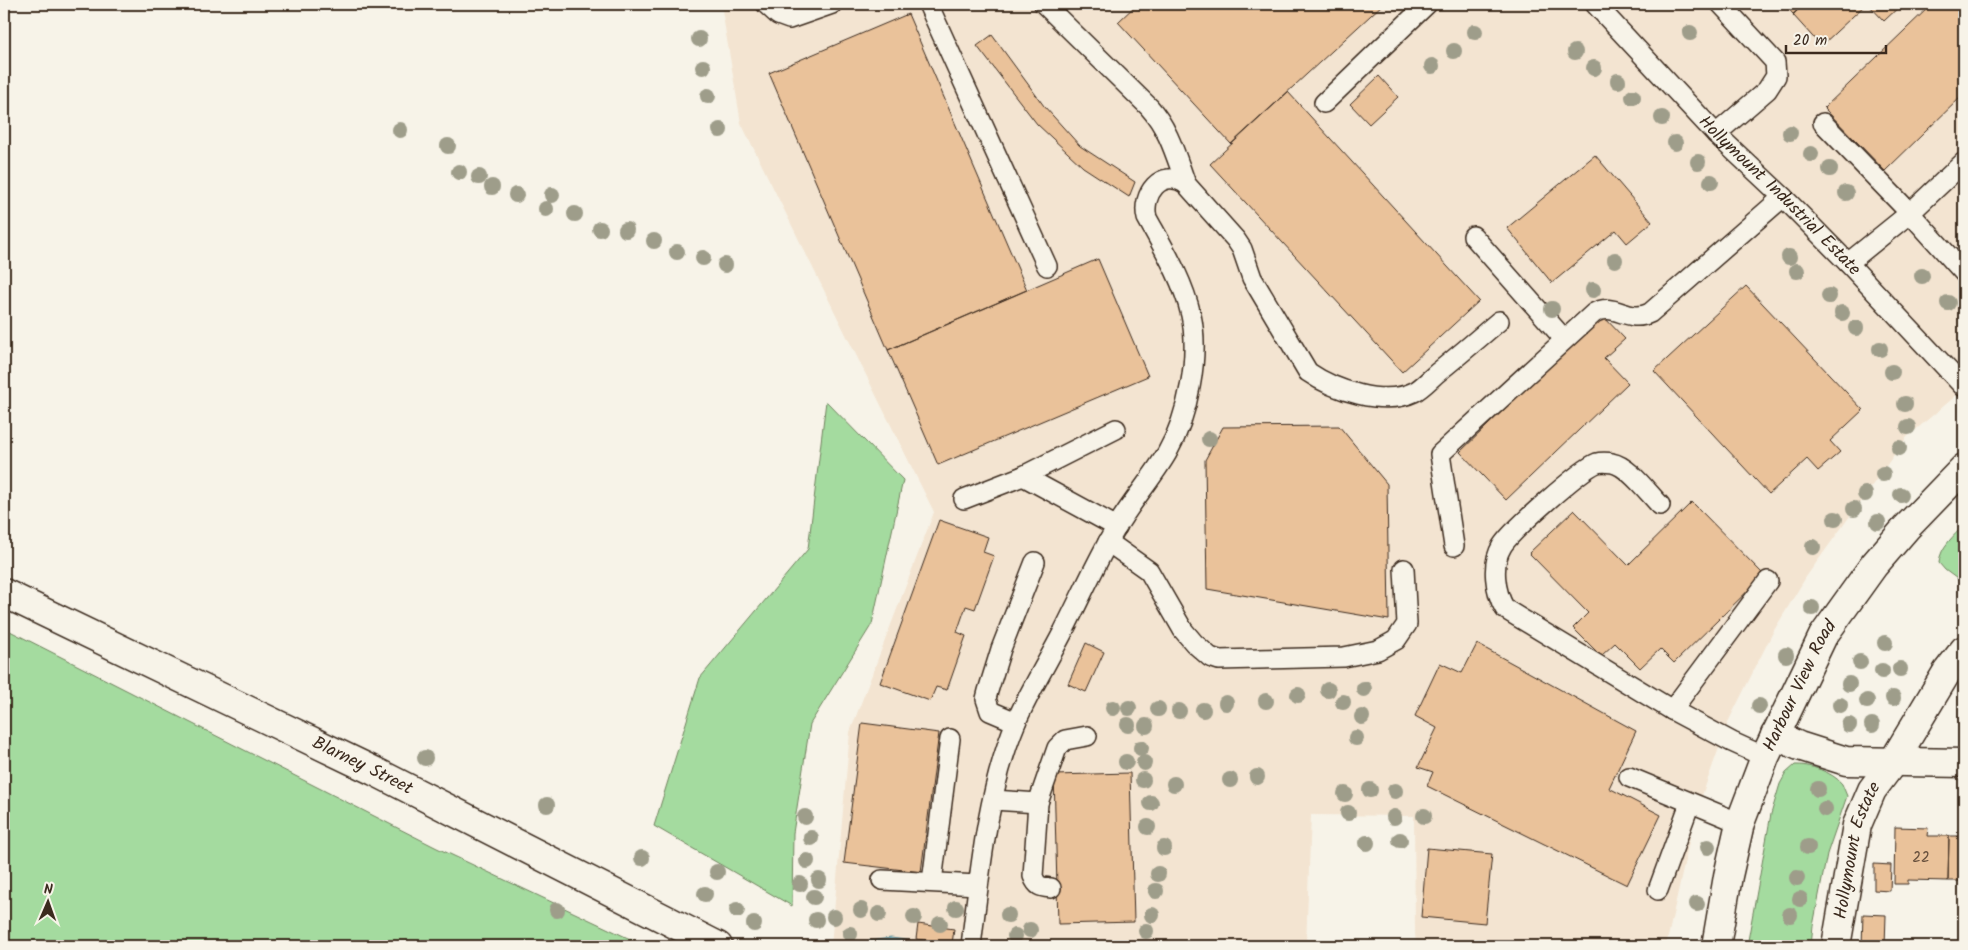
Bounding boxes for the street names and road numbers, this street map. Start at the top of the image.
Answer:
street label: Hollymount Industrial Estate [1691,109,1868,283]
street label: Harbour View Road [1755,613,1845,757]
street label: Blarney Street [307,729,419,803]
street label: Hollymount Estate [1826,775,1888,921]

